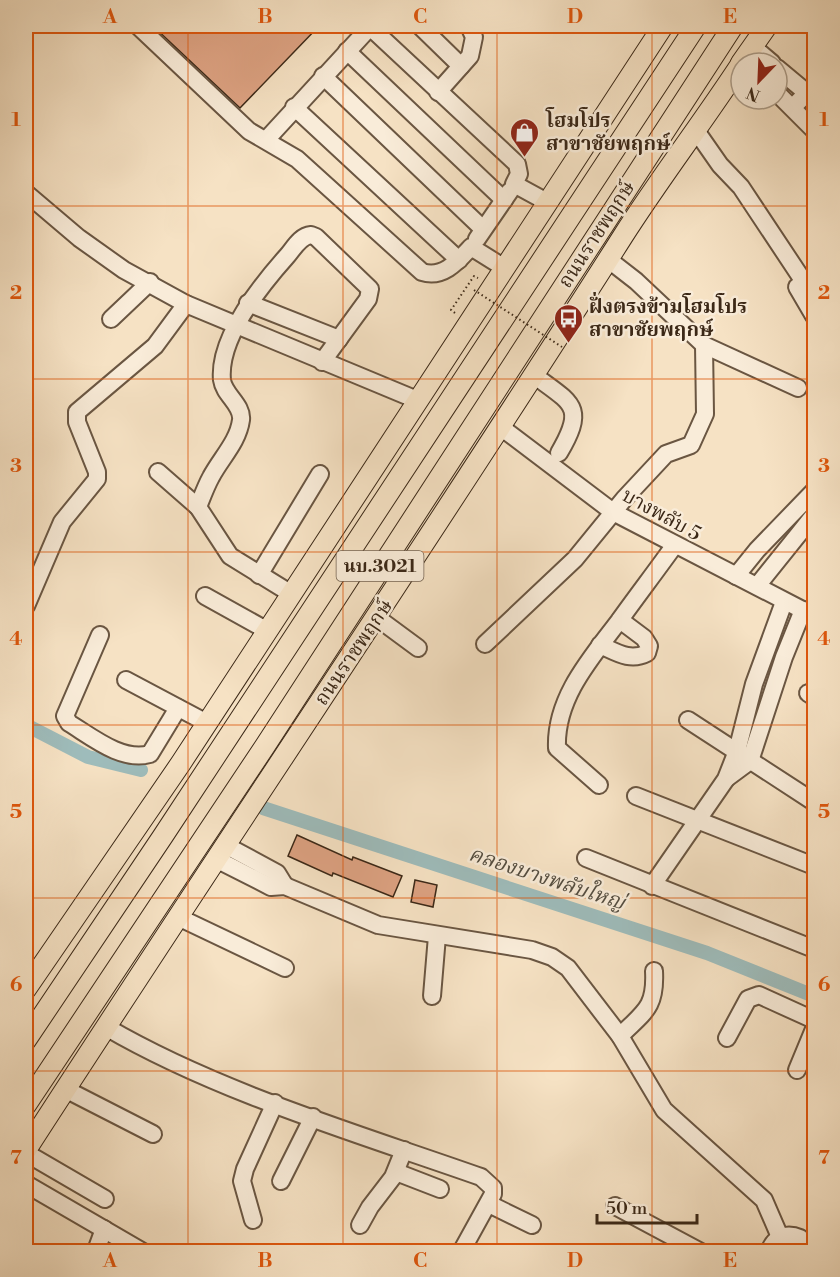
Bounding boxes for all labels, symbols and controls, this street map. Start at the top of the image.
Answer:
text: A [102,5,118,30]
text: B [257,5,273,30]
text: C [413,5,427,30]
text: D [567,5,583,30]
text: E [723,5,737,30]
north arrow [729,51,789,111]
text: N [743,82,763,106]
place label: โฮมโปร สาขาชัยพฤกษ์ [545,107,671,157]
text: 1 [11,108,21,133]
text: 1 [819,108,829,133]
shop icon: โฮมโปร สาขาชัยพฤกษ์ [509,116,541,158]
street label: ถนนราชพฤกษ์ [553,176,641,293]
text: 2 [10,281,22,306]
text: 2 [818,281,830,306]
place label: ฝั่งตรงข้ามโฮมโปร สาขาชัยพฤกษ์ [589,291,747,343]
bus stop icon: ฝั่งตรงข้ามโฮมโปร สาขาชัยพฤกษ์ [552,302,584,344]
text: 3 [10,454,22,479]
text: 3 [818,454,830,479]
street label: บางพลับ 5 [617,483,705,547]
road number: นบ.3021 [336,551,424,581]
street label: ถนนราชพฤกษ์ [310,595,399,711]
text: 4 [9,627,23,652]
text: 4 [817,627,831,652]
text: 5 [10,800,22,825]
text: 5 [818,800,830,825]
water label: คลองบางพลับใหญ่ [465,839,632,917]
text: 6 [10,973,23,998]
text: 6 [818,973,831,998]
text: 7 [10,1146,22,1171]
text: 7 [818,1146,830,1171]
scale bar [597,1187,698,1225]
text: 50 m [606,1197,648,1220]
text: A [102,1249,118,1274]
text: B [257,1249,273,1274]
text: C [413,1249,427,1274]
text: D [567,1249,583,1274]
text: E [723,1249,737,1274]

